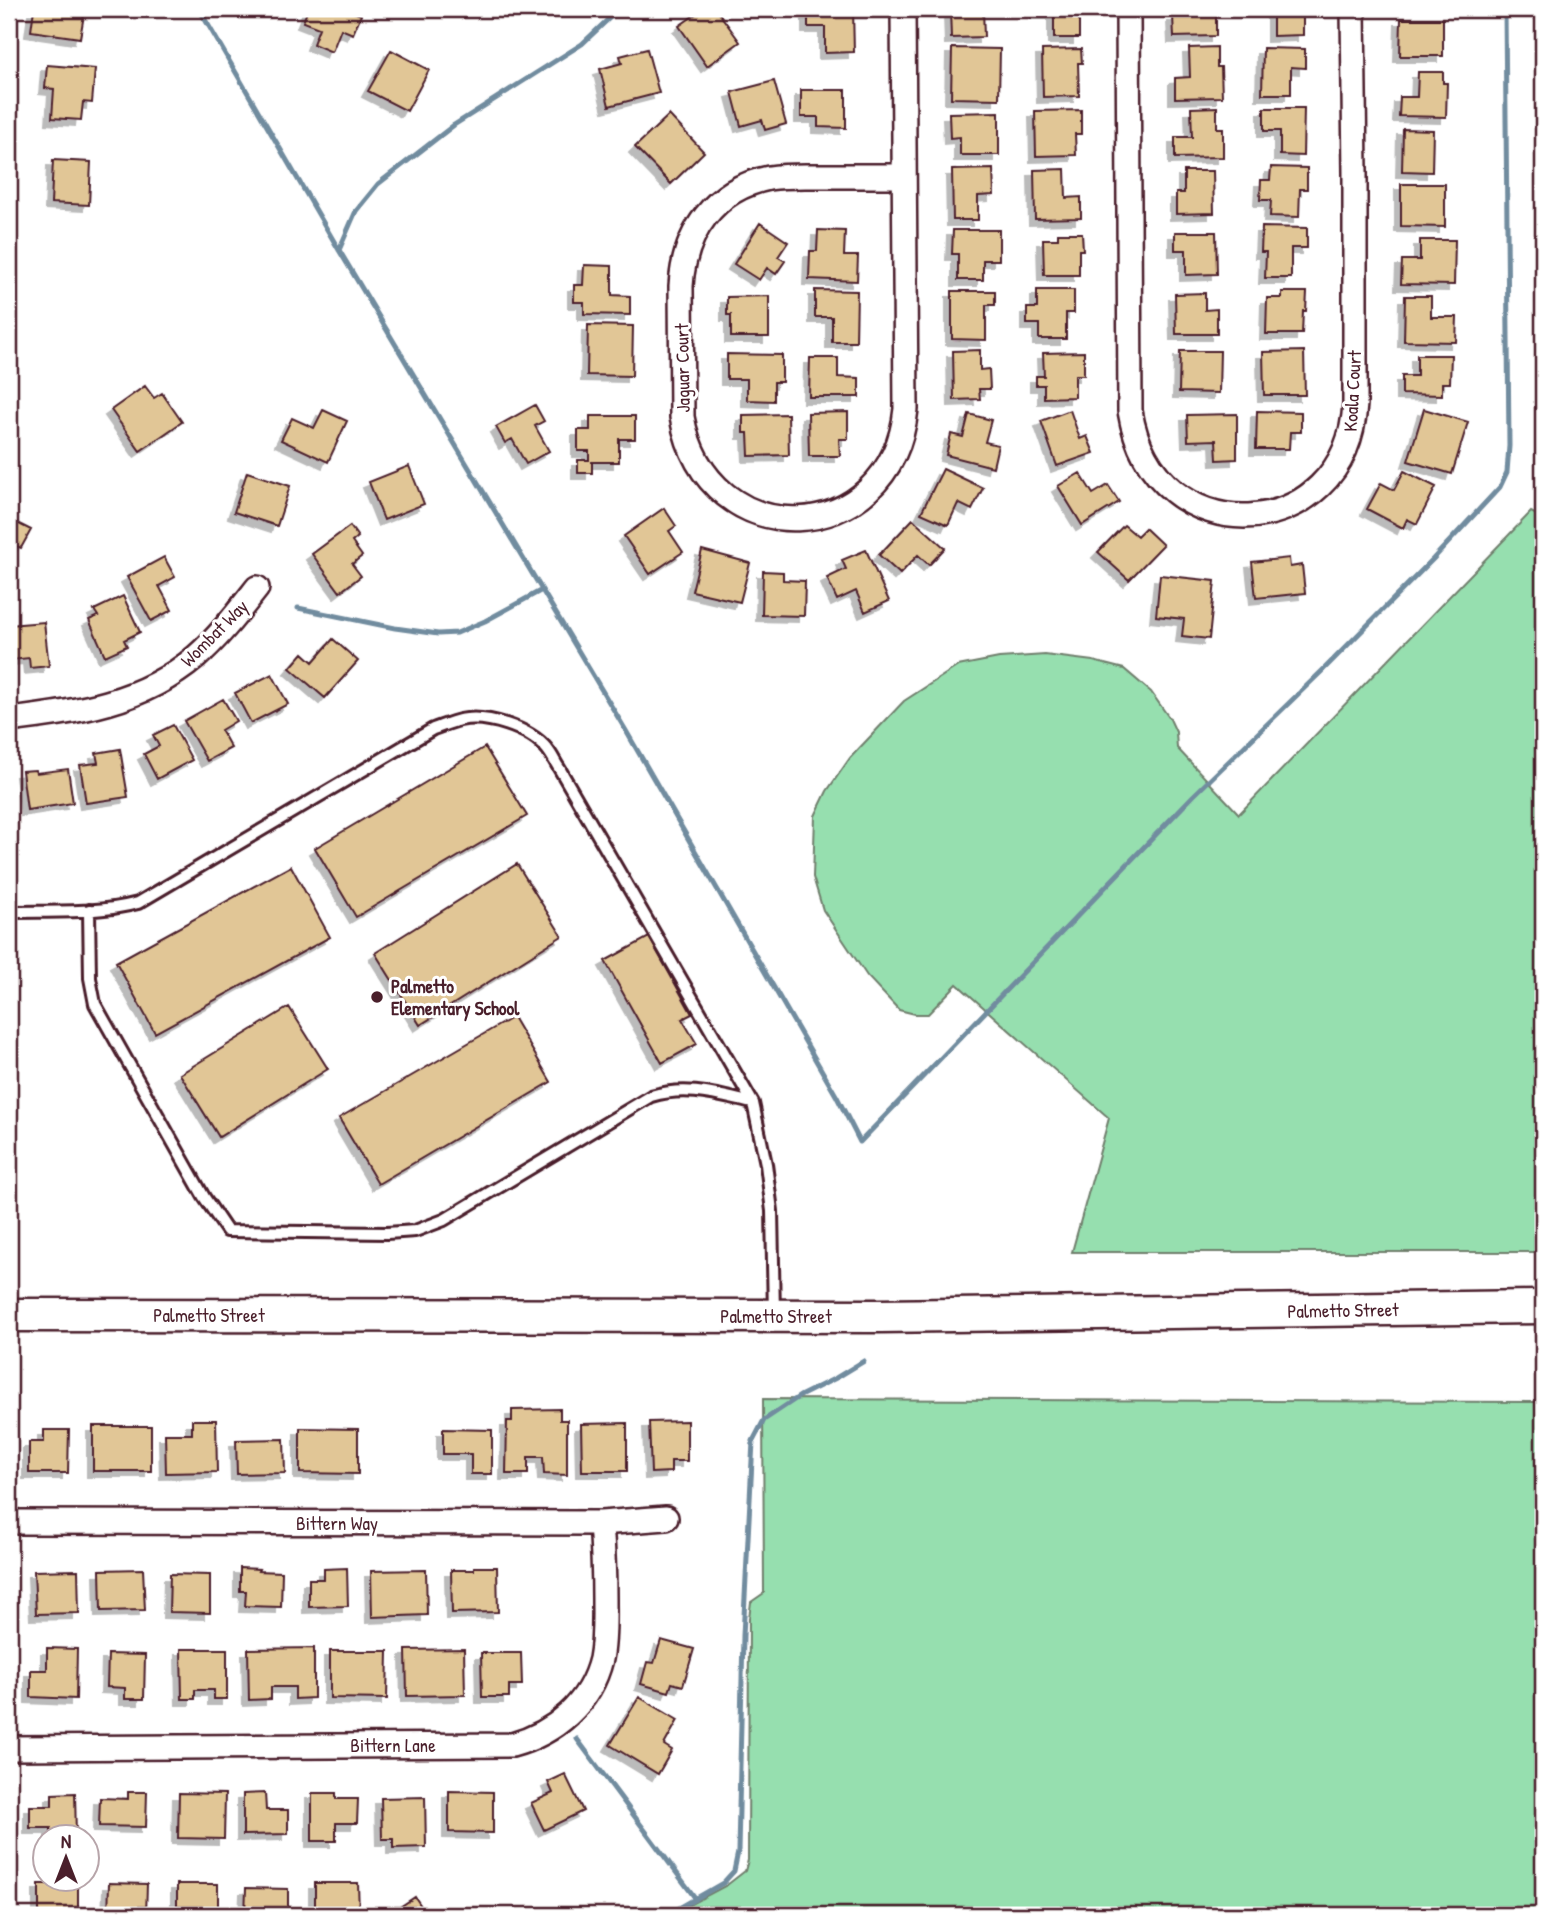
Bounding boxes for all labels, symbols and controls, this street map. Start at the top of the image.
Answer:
street label: Jaguar Court [668,323,696,413]
street label: Koala Court [1337,349,1367,432]
street label: Wombat Way [175,594,253,672]
place label: Palmetto Elementary School [391,973,520,1022]
marker: Palmetto Elementary School [369,989,385,1005]
street label: Palmetto Street [1287,1296,1399,1324]
street label: Palmetto Street [153,1302,265,1328]
street label: Palmetto Street [720,1303,832,1329]
street label: Bittern Way [296,1510,378,1536]
street label: Bittern Lane [350,1732,436,1758]
north arrow [32,1822,102,1892]
text: N [61,1828,71,1854]

